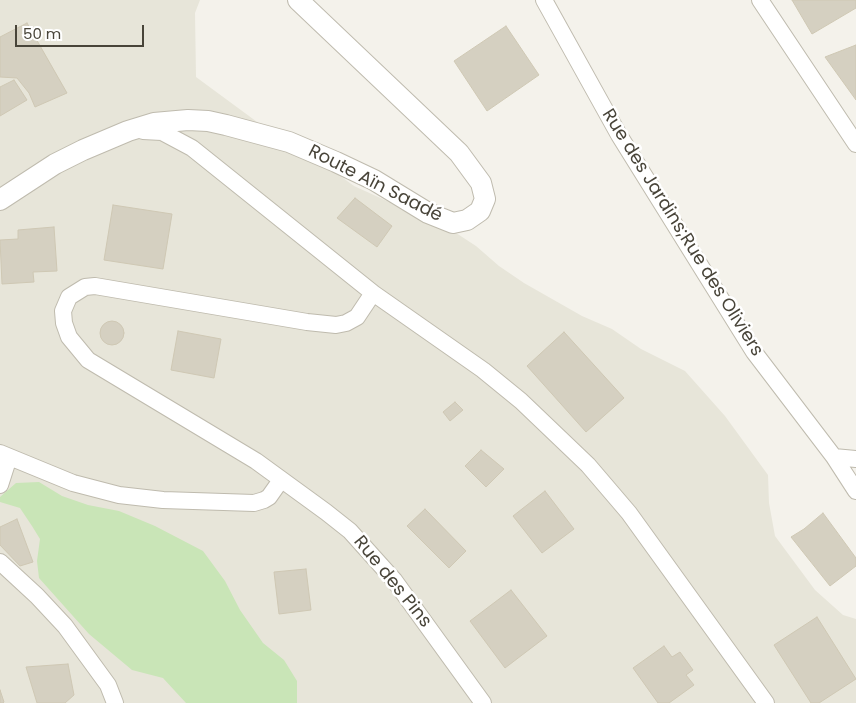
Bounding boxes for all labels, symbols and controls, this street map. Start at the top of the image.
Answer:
scale bar [18,15,146,47]
text: 50 m [23,23,61,44]
street label: Rue des Jardins;Rue des Oliviers [597,105,767,361]
street label: Route Aïn Saadé [304,141,446,227]
street label: Rue des Pins [348,532,436,632]

